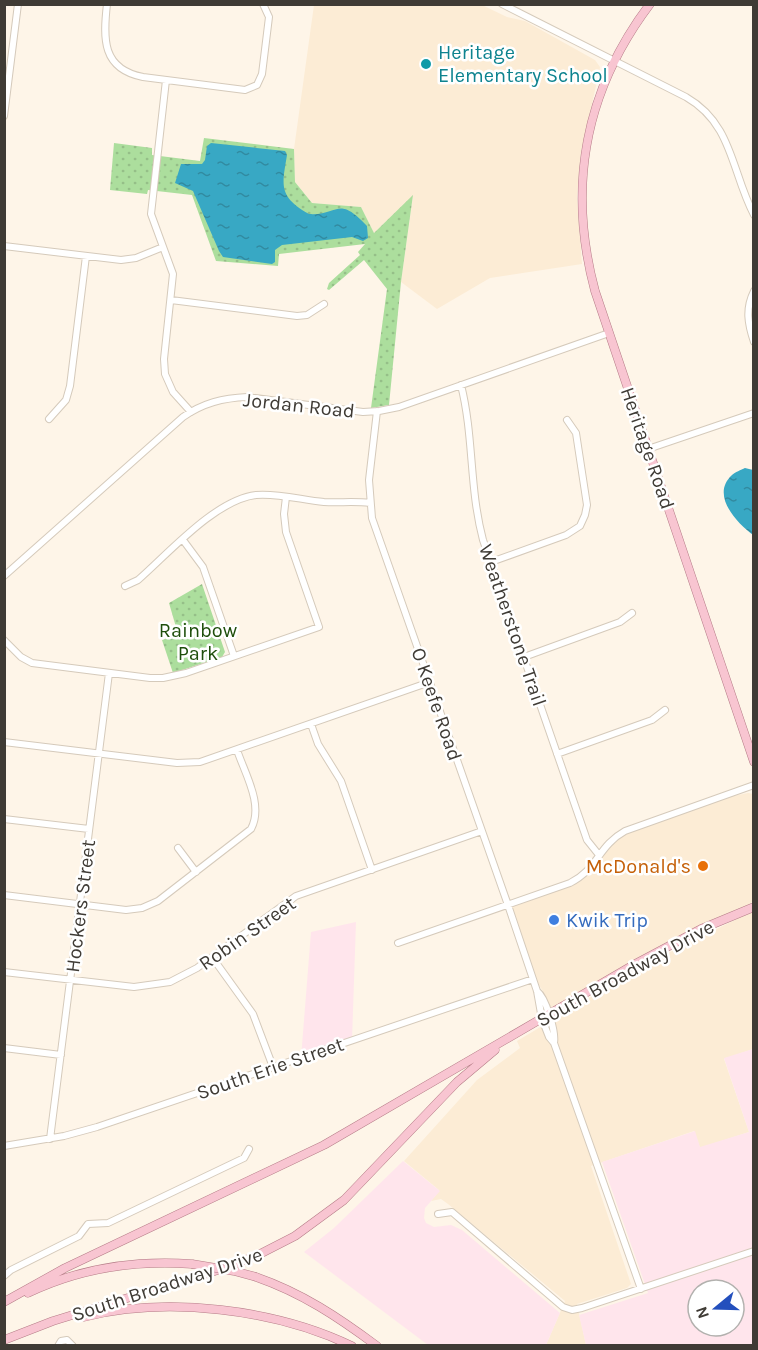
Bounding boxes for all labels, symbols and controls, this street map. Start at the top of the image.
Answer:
place label: Heritage Elementary School [438,41,608,87]
marker: Heritage Elementary School [419,57,433,71]
street label: Heritage Road [616,384,679,512]
street label: Jordan Road [242,388,356,423]
street label: Weatherstone Trail [474,541,551,709]
park label: Rainbow Park [159,619,238,665]
street label: O Keefe Road [406,645,467,764]
street label: Hockers Street [61,838,100,974]
place label: McDonald's [586,855,691,878]
marker: McDonald's [696,859,710,873]
street label: Robin Street [195,891,300,975]
place label: Kwik Trip [566,909,648,932]
marker: Kwik Trip [547,913,561,927]
street label: South Broadway Drive [533,915,718,1032]
street label: South Erie Street [194,1032,347,1104]
street label: South Broadway Drive [69,1243,265,1326]
north arrow [686,1278,746,1338]
text: N [691,1304,713,1321]

